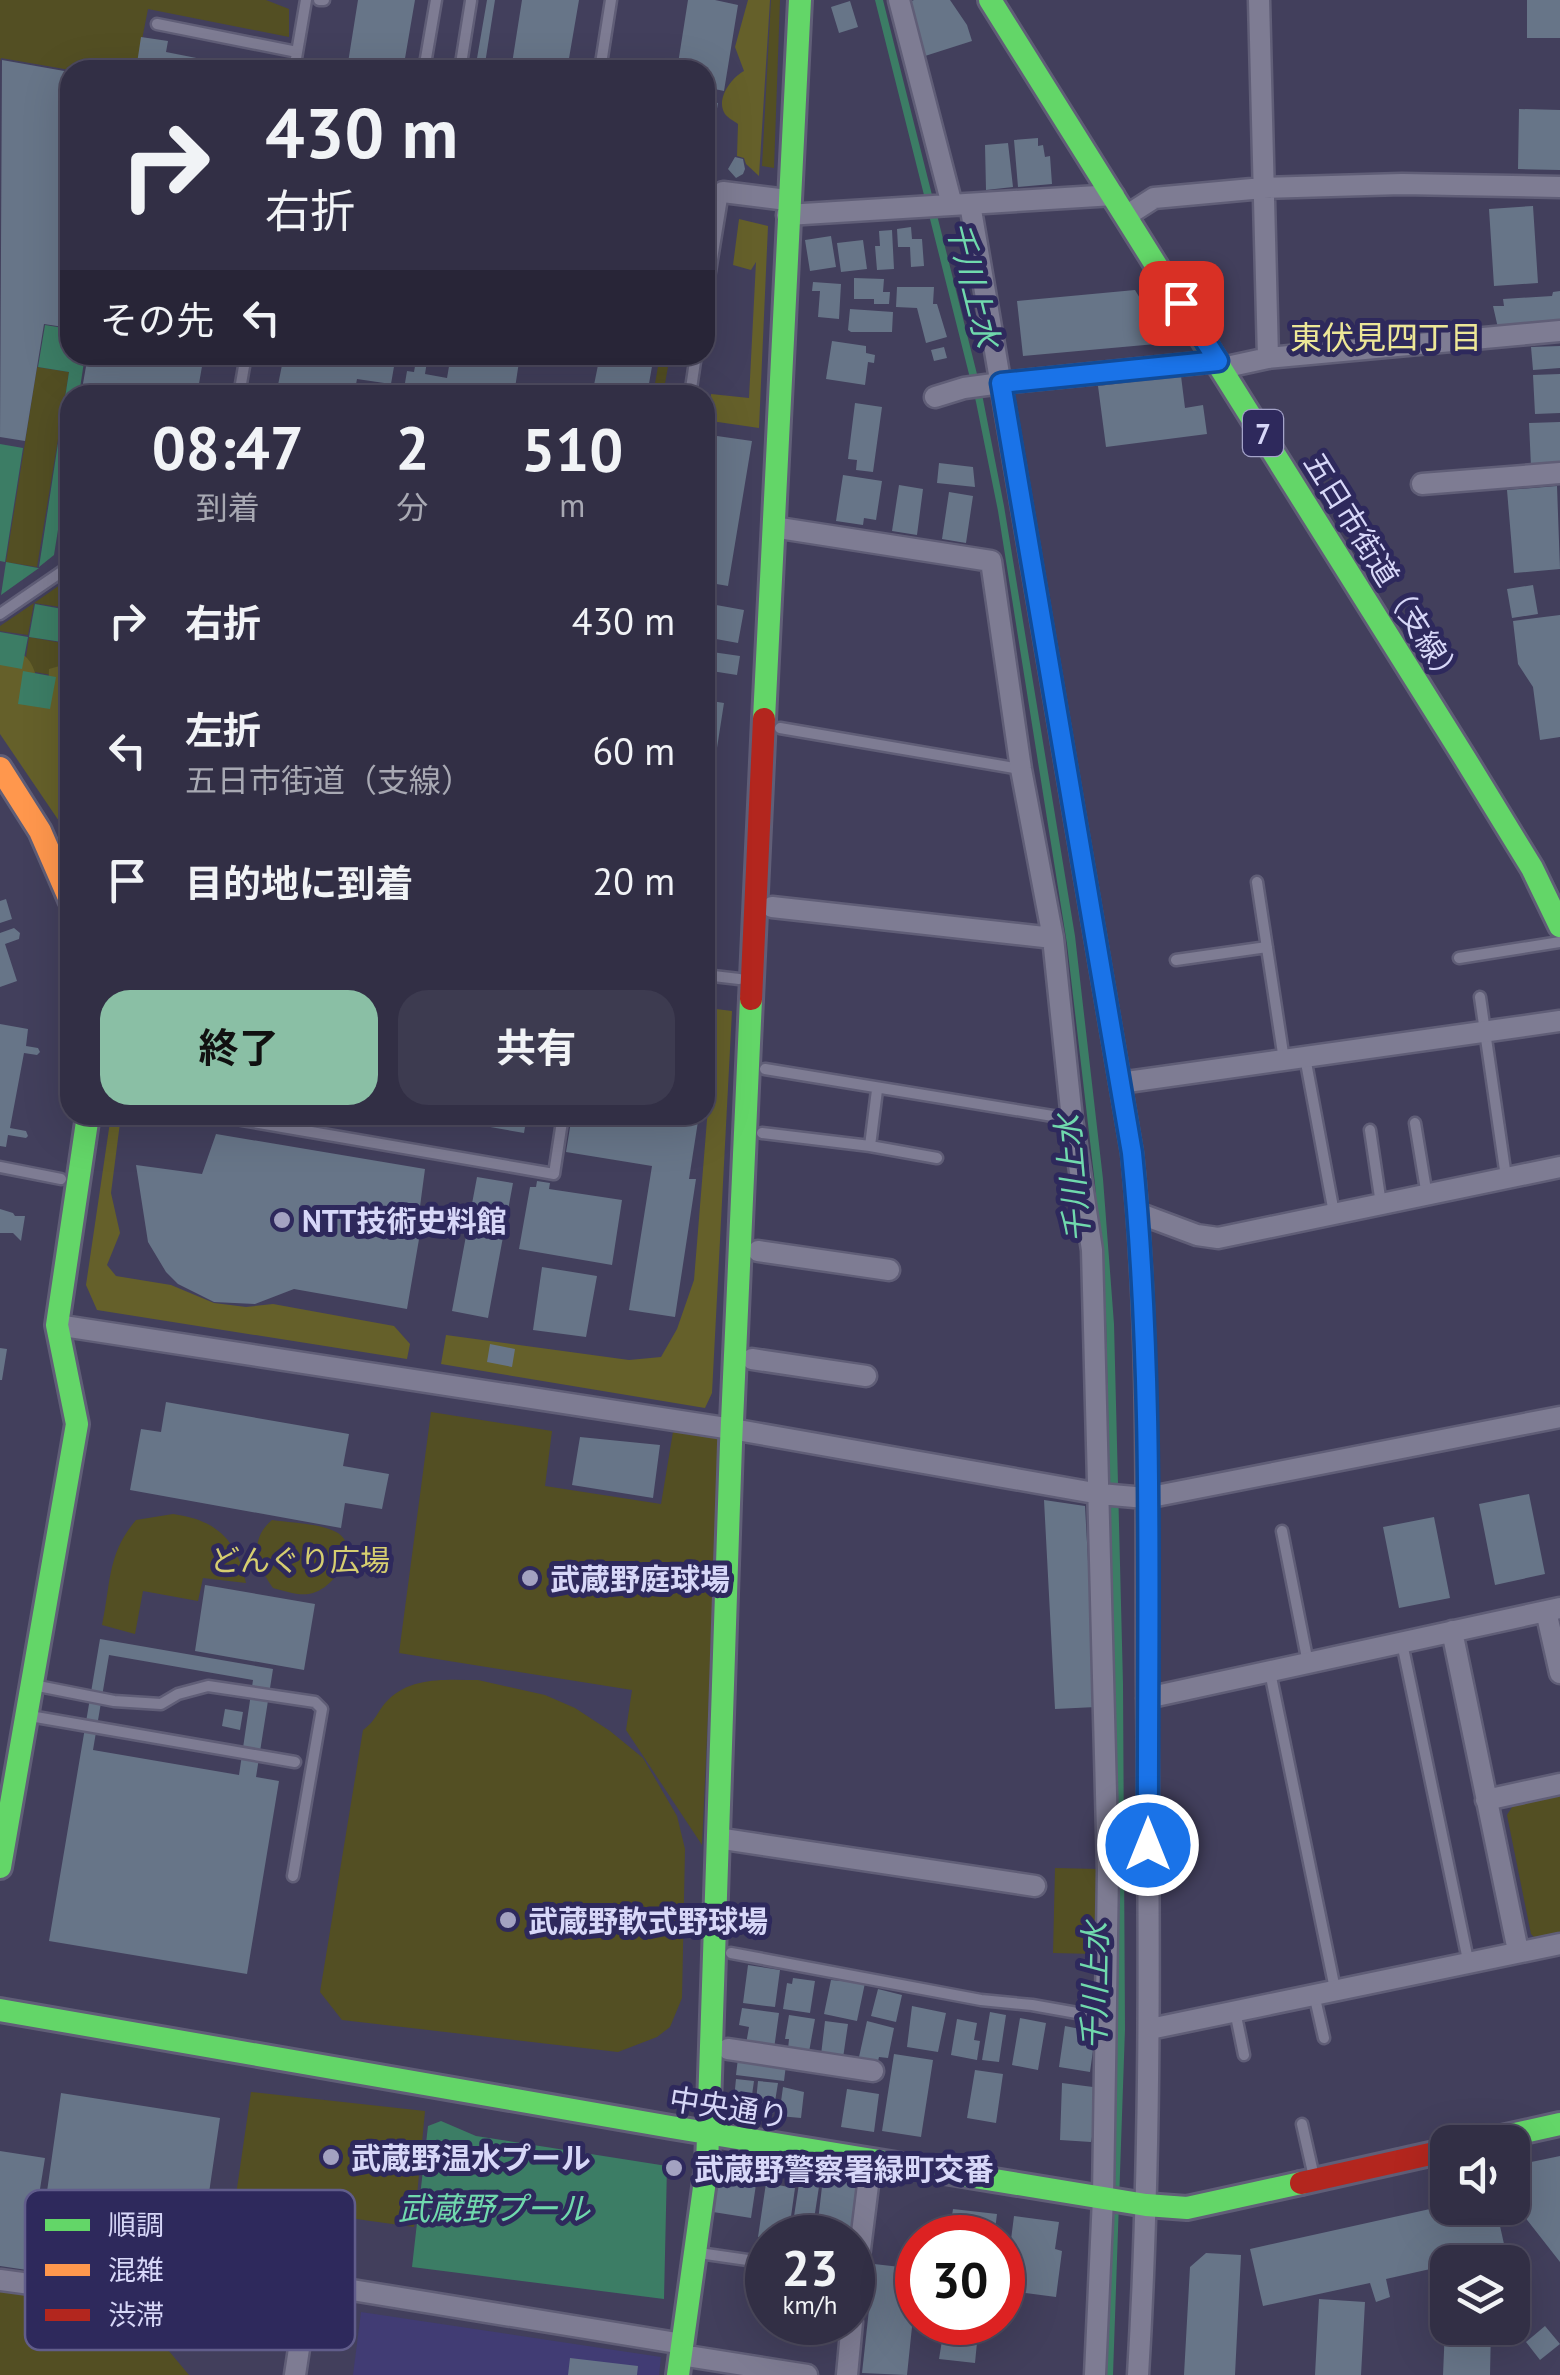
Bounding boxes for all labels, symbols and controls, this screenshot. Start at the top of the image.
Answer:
text: 430 m [265,87,458,177]
icon: right [100,100,230,230]
text: 右折 [265,181,355,239]
water label: 千川上水 [938,217,1011,354]
pin [1139,261,1224,346]
icon: arrive [1154,276,1209,331]
icon: left [234,290,289,345]
text: その先 [100,295,214,344]
district label: 東伏見四丁目 [1290,316,1482,358]
text: 08:47 [152,408,304,486]
text: 2 [396,408,430,486]
text: 510 [521,410,623,488]
road number: 7 [1243,410,1283,456]
street label: 五日市街道（支線） [1296,445,1472,695]
text: m [559,484,585,526]
text: 到着 [196,486,260,528]
text: 分 [397,486,429,528]
icon: right [100,593,155,648]
text: 430 m [572,596,675,645]
text: 右折 [185,598,261,647]
text: 左折 [185,705,261,754]
icon: left [100,723,155,778]
text: 60 m [593,726,675,775]
text: 五日市街道（支線） [185,759,473,801]
icon: arrive [100,853,155,908]
text: 20 m [593,856,675,905]
text: 目的地に到着 [185,858,413,907]
button: 終了 [100,990,378,1105]
button: 共有 [398,990,675,1105]
water label: 千川上水 [1045,1110,1098,1245]
place label: NTT技術史料館 [302,1201,506,1240]
marker: NTT技術史料館 [271,1209,293,1231]
park label: どんぐり広場 [210,1540,390,1579]
place label: 武蔵野庭球場 [550,1559,730,1598]
marker: 武蔵野庭球場 [519,1567,541,1589]
position arrow [1096,1793,1200,1897]
place label: 武蔵野軟式野球場 [528,1901,768,1940]
marker: 武蔵野軟式野球場 [497,1909,519,1931]
water label: 千川上水 [1072,1919,1116,2050]
street label: 中央通り [667,2078,791,2136]
map controls [1430,2125,1530,2345]
button: sound [1430,2125,1530,2225]
place label: 武蔵野温水プール [351,2138,591,2177]
marker: 武蔵野温水プール [320,2146,342,2168]
place label: 武蔵野警察署緑町交番 [694,2149,994,2188]
marker: 武蔵野警察署緑町交番 [663,2157,685,2179]
water label: 武蔵野プール [398,2187,591,2229]
legend [25,2190,355,2350]
text: 順調 [108,2206,164,2243]
speed limit sign: 30 [895,2215,1025,2345]
text: 23 [782,2235,838,2300]
button: layers [1430,2245,1530,2345]
text: 混雑 [108,2251,164,2288]
text: km/h [783,2289,837,2321]
text: 渋滞 [108,2296,164,2333]

